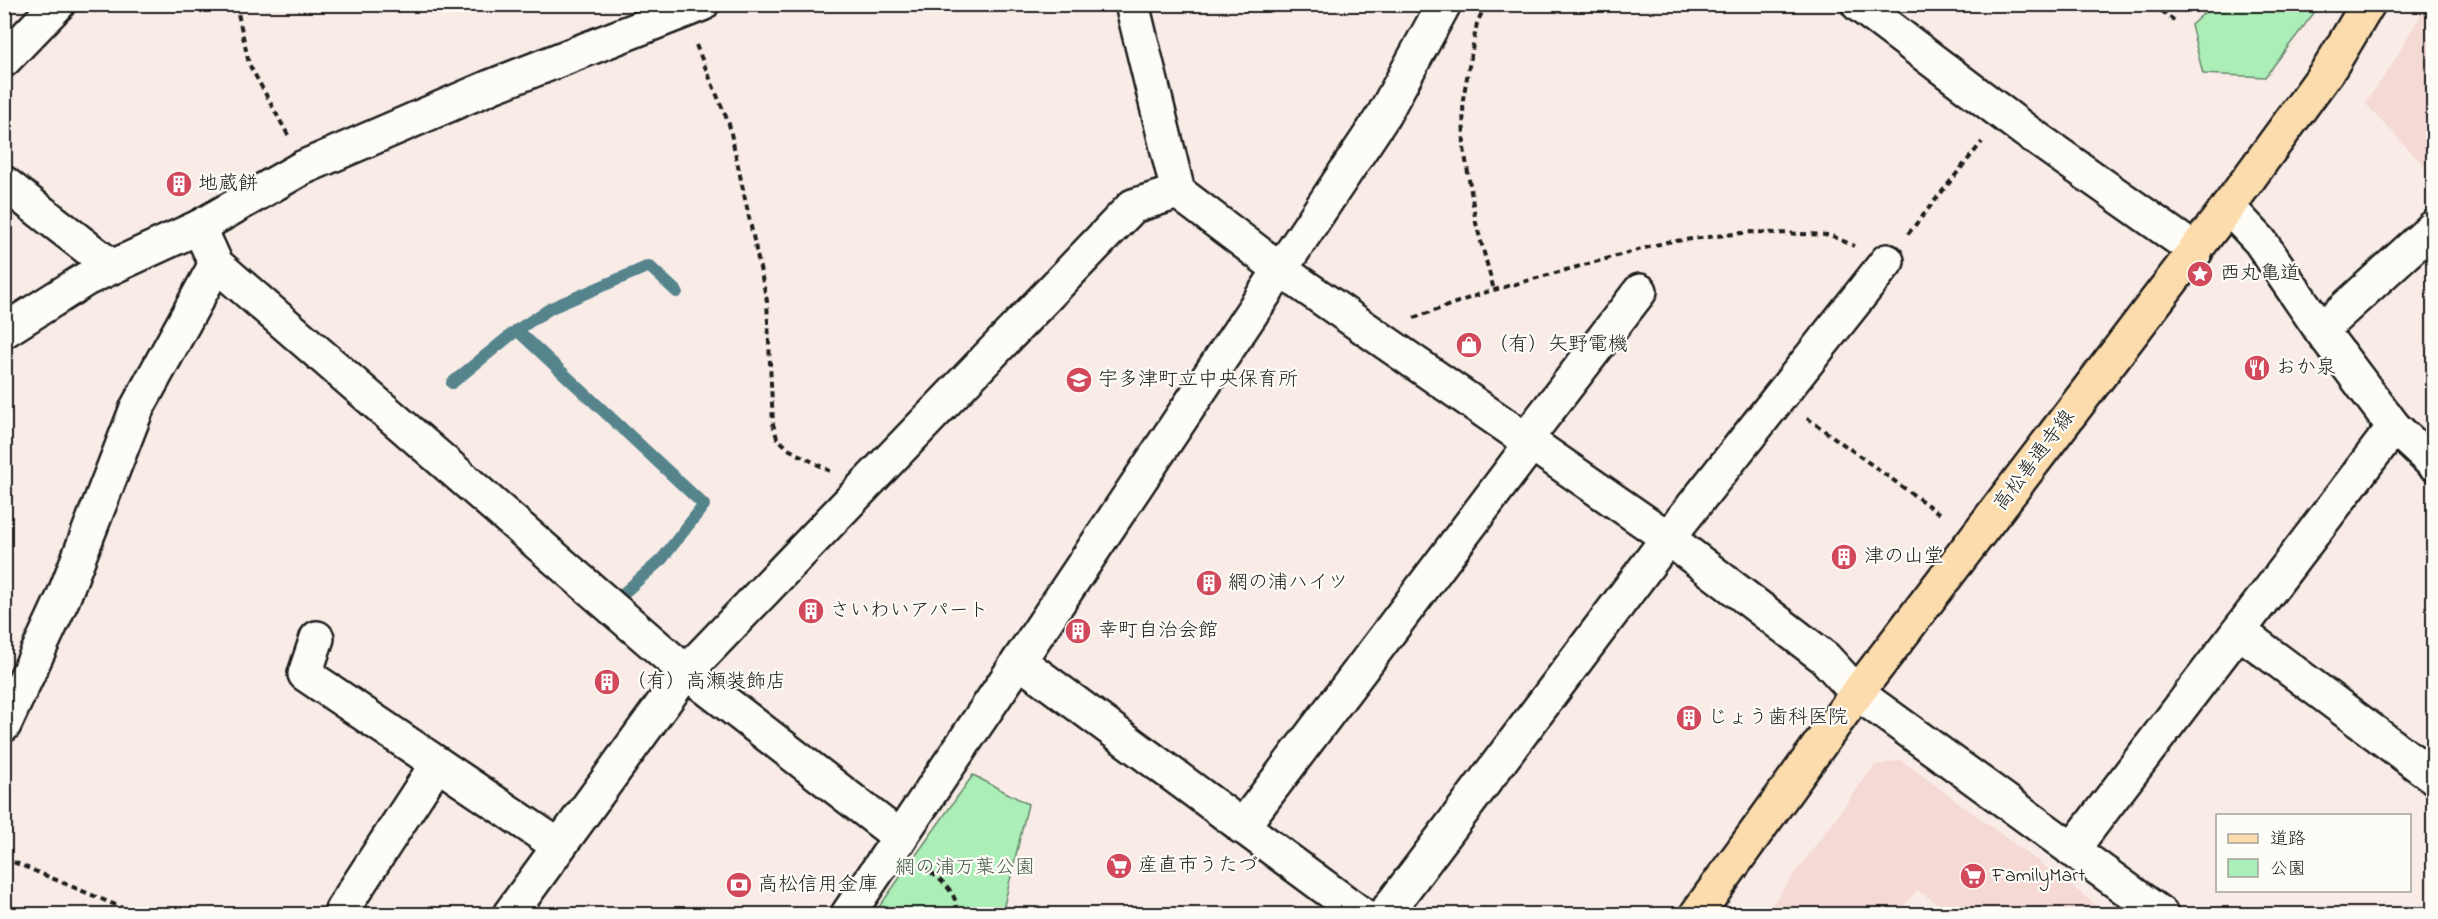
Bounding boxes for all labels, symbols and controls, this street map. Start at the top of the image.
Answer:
building icon: 地蔵餅 [164,169,194,199]
place label: 地蔵餅 [198,170,258,199]
place icon: 西丸亀道 [2185,259,2215,289]
place label: 西丸亀道 [2220,260,2300,289]
shop icon: （有）矢野電機 [1454,330,1484,360]
place label: （有）矢野電機 [1488,331,1628,360]
restaurant icon: おか泉 [2242,353,2272,383]
place label: おか泉 [2276,354,2336,383]
school or university icon: 宇多津町立中央保育所 [1064,365,1094,395]
place label: 宇多津町立中央保育所 [1098,366,1298,395]
street label: 高松善通寺線 [1987,404,2083,518]
building icon: 津の山堂 [1829,542,1859,572]
place label: 津の山堂 [1864,543,1944,572]
building icon: 網の浦ハイツ [1194,568,1224,598]
place label: 網の浦ハイツ [1228,569,1348,598]
building icon: さいわいアパート [796,596,826,626]
place label: さいわいアパート [830,597,989,626]
building icon: 幸町自治会館 [1063,616,1093,646]
place label: 幸町自治会館 [1098,617,1218,646]
building icon: （有）高瀬装飾店 [592,667,622,697]
place label: （有）高瀬装飾店 [626,668,786,697]
building icon: じょう歯科医院 [1674,703,1704,733]
place label: じょう歯科医院 [1708,704,1848,733]
legend [2216,814,2411,892]
text: 道路 [2270,827,2306,853]
supermarket icon: 産直市うたづ [1104,851,1134,881]
place label: 産直市うたづ [1138,852,1258,881]
park label: 網の浦万葉公園 [895,854,1035,883]
text: 公園 [2270,857,2306,883]
supermarket icon: FamilyMart [1958,861,1988,891]
place label: FamilyMart [1991,862,2086,891]
bank icon: 高松信用金庫 [724,870,754,900]
place label: 高松信用金庫 [758,871,878,900]

